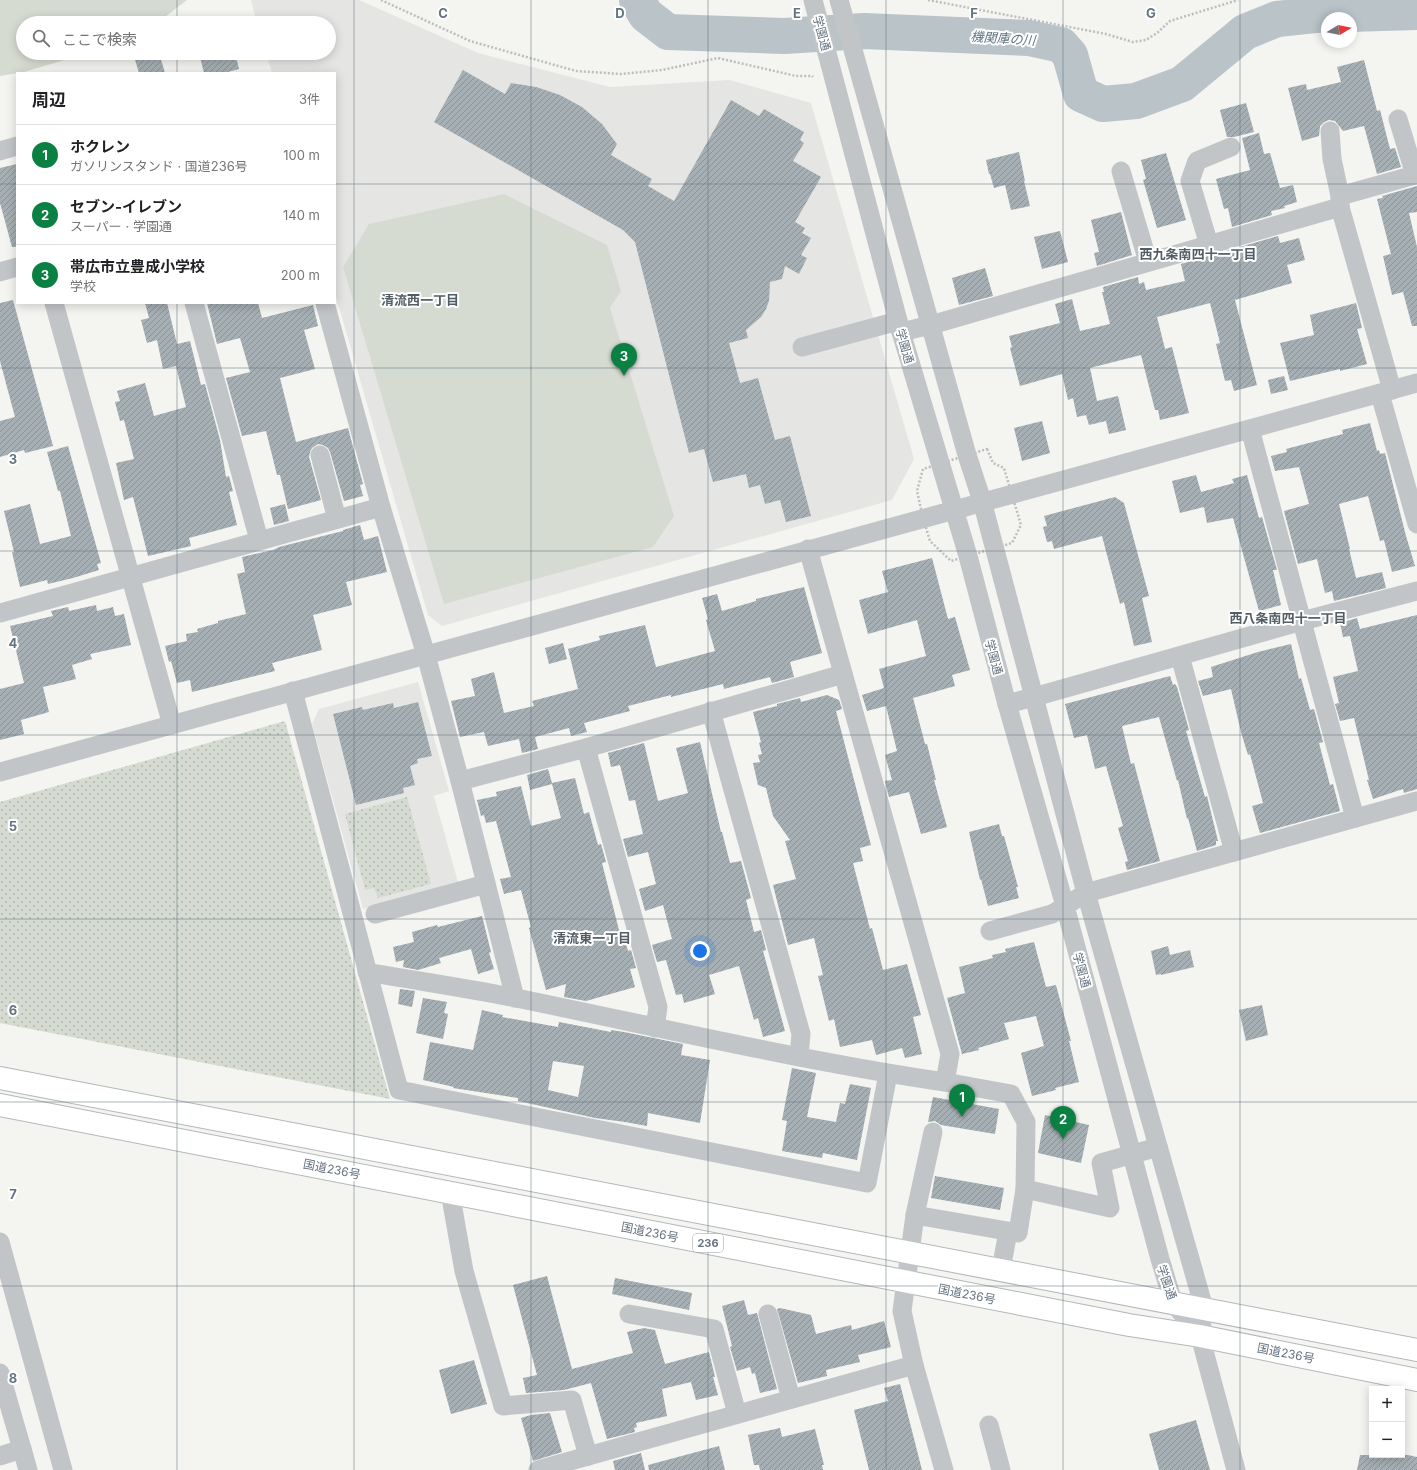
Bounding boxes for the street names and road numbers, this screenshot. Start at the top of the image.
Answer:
street label: 学園通 [810,14,834,52]
street label: 学園通 [893,327,917,365]
street label: 学園通 [982,638,1006,676]
street label: 学園通 [1070,951,1094,989]
street label: 国道236号 [302,1156,362,1182]
street label: 国道236号 [620,1219,680,1245]
road number: 236 [693,1234,723,1252]
street label: 学園通 [1154,1263,1180,1301]
street label: 国道236号 [937,1281,997,1307]
street label: 国道236号 [1256,1340,1316,1366]

